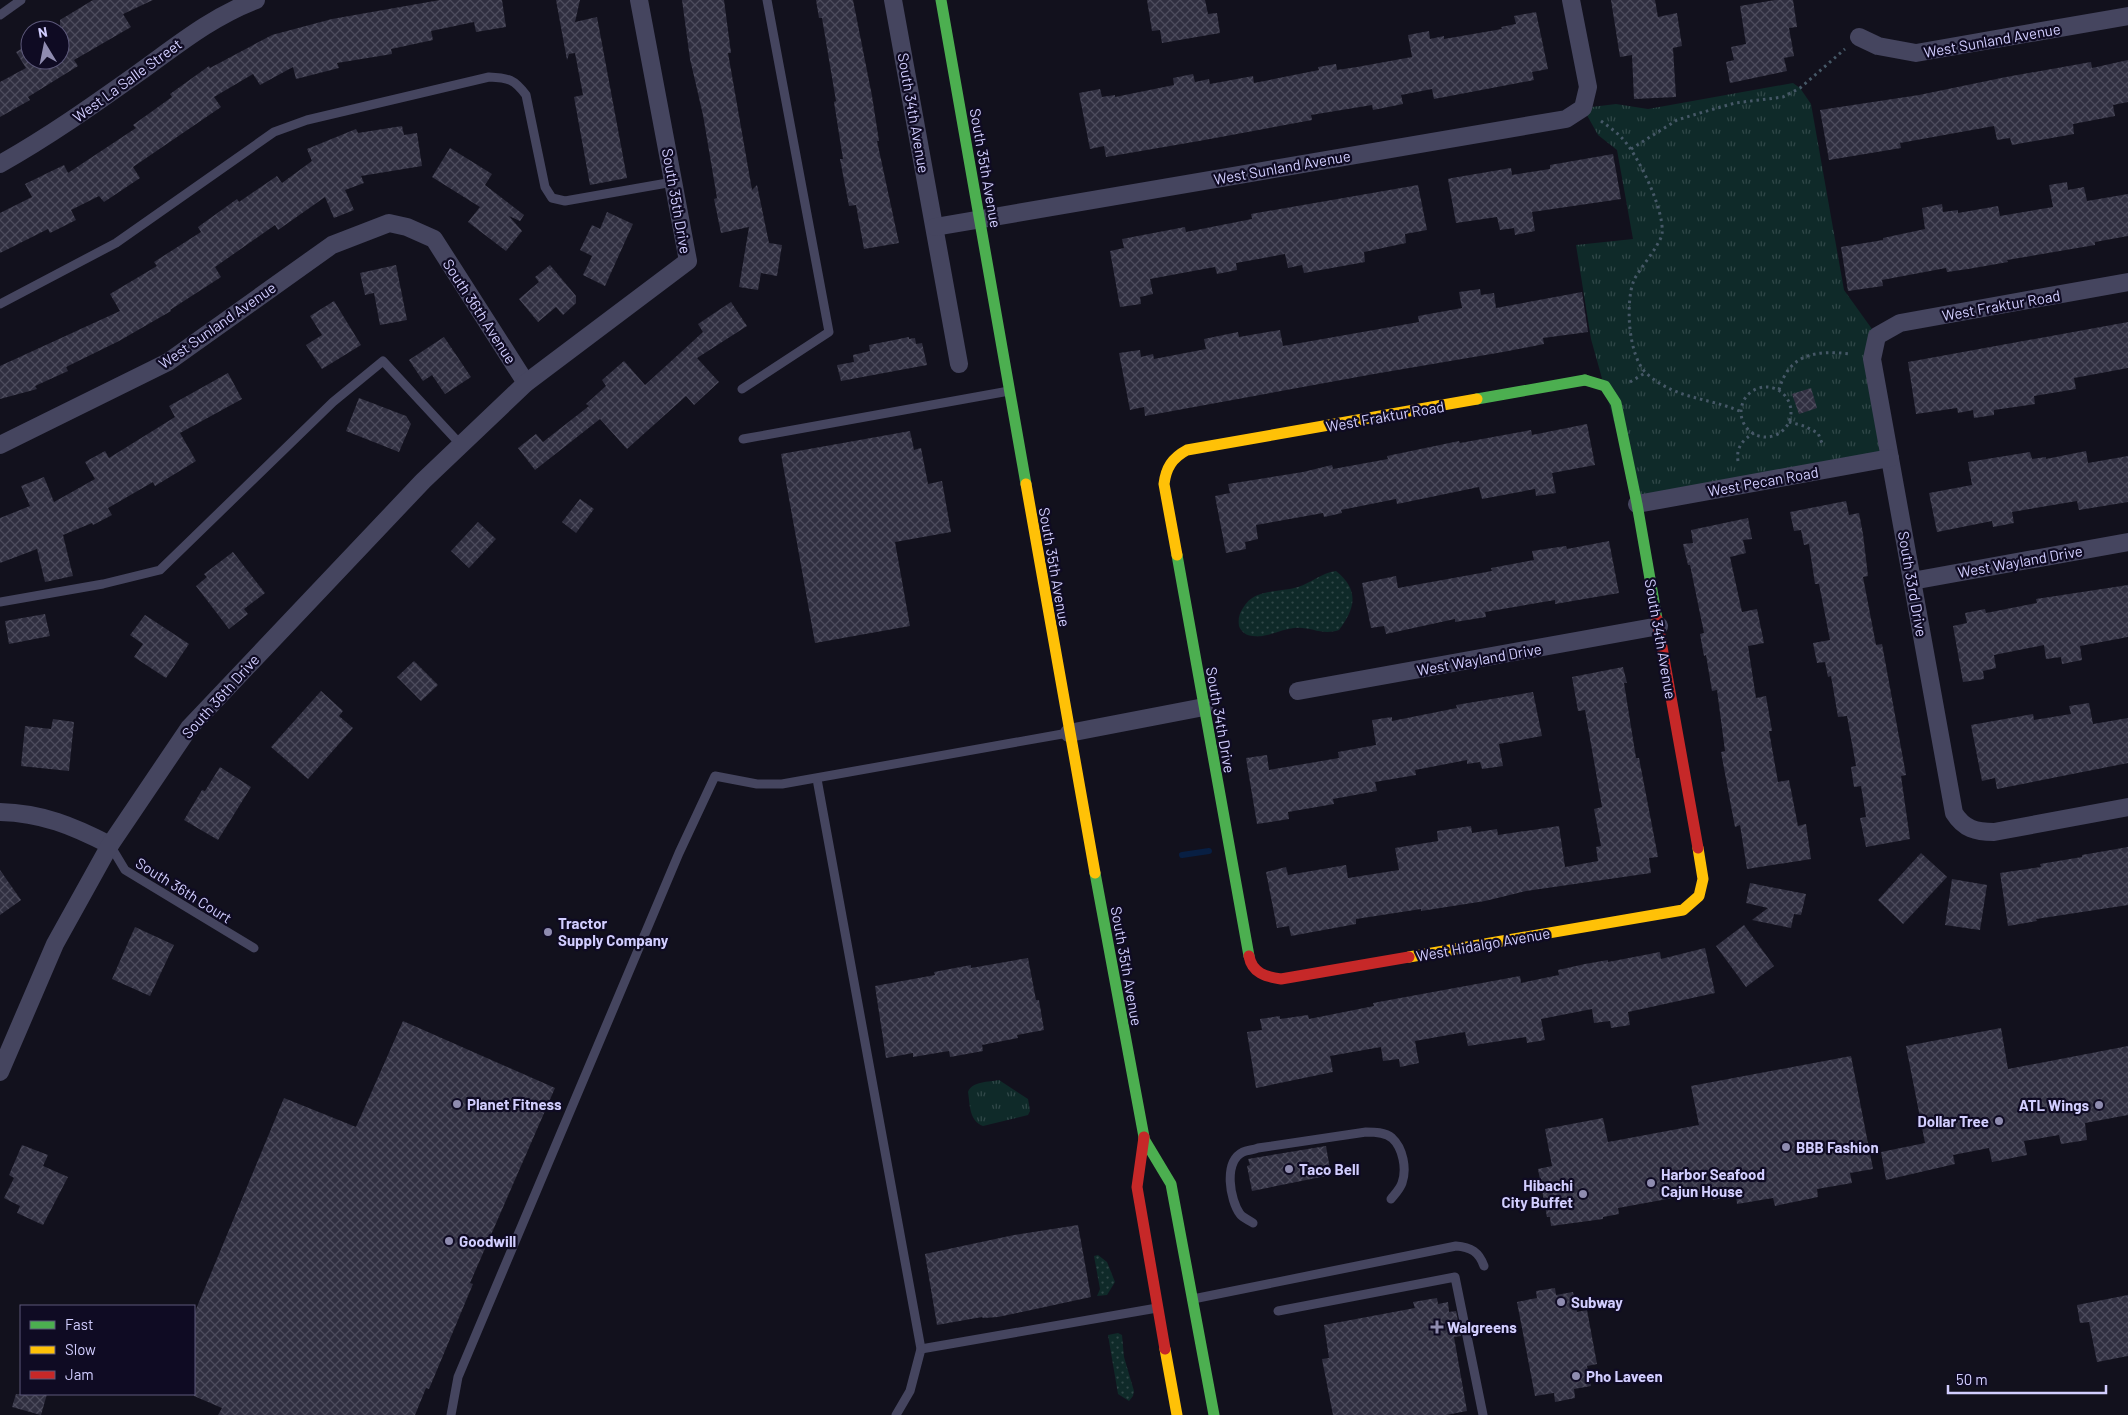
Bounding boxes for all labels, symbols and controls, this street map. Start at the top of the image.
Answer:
street label: West Sunland Avenue [1922,19,2062,61]
north arrow [20,20,70,70]
text: N [37,23,49,41]
street label: West La Salle Street [69,34,185,126]
street label: South 34th Avenue [895,51,933,175]
street label: South 35th Avenue [967,107,1005,229]
street label: West Sunland Avenue [1212,146,1352,188]
street label: South 35th Drive [659,147,695,255]
street label: South 36th Avenue [439,255,521,367]
street label: West Sunland Avenue [155,278,279,372]
street label: West Fraktur Road [1940,286,2062,324]
street label: West Fraktur Road [1324,397,1446,435]
street label: West Pecan Road [1706,462,1820,500]
street label: South 35th Avenue [1036,506,1074,628]
street label: South 33rd Drive [1895,530,1931,638]
street label: West Wayland Drive [1956,541,2084,581]
street label: South 34th Avenue [1642,577,1680,701]
street label: West Wayland Drive [1415,639,1543,679]
street label: South 36th Drive [178,650,262,742]
street label: South 34th Drive [1203,666,1239,774]
street label: South 36th Court [133,853,235,927]
street label: South 35th Avenue [1108,905,1146,1027]
place label: Tractor Supply Company [558,914,669,949]
street label: West Hidalgo Avenue [1415,923,1551,965]
marker: Tractor Supply Company [542,926,554,938]
place label: Planet Fitness [467,1095,562,1113]
place label: ATL Wings [2019,1096,2089,1114]
marker: Planet Fitness [451,1098,463,1110]
marker: ATL Wings [2093,1099,2105,1111]
place label: Dollar Tree [1918,1112,1989,1130]
marker: Dollar Tree [1993,1115,2005,1127]
place label: BBB Fashion [1796,1138,1879,1156]
marker: BBB Fashion [1780,1141,1792,1153]
place label: Taco Bell [1299,1160,1359,1178]
marker: Taco Bell [1283,1163,1295,1175]
place label: Harbor Seafood Cajun House [1661,1165,1765,1200]
place label: Hibachi City Buffet [1502,1176,1573,1211]
marker: Harbor Seafood Cajun House [1645,1177,1657,1189]
marker: Hibachi City Buffet [1577,1188,1589,1200]
place label: Goodwill [459,1232,516,1250]
marker: Goodwill [443,1235,455,1247]
place label: Subway [1571,1293,1623,1311]
marker: Subway [1555,1296,1567,1308]
legend [20,1305,195,1395]
text: Fast [65,1315,93,1333]
place label: Walgreens [1447,1318,1517,1336]
marker: Walgreens [1431,1321,1443,1333]
text: Slow [65,1340,96,1358]
scale bar [1948,1362,2106,1394]
text: Jam [65,1365,94,1383]
place label: Pho Laveen [1586,1367,1663,1385]
marker: Pho Laveen [1570,1370,1582,1382]
text: 50 m [1956,1370,1988,1388]

